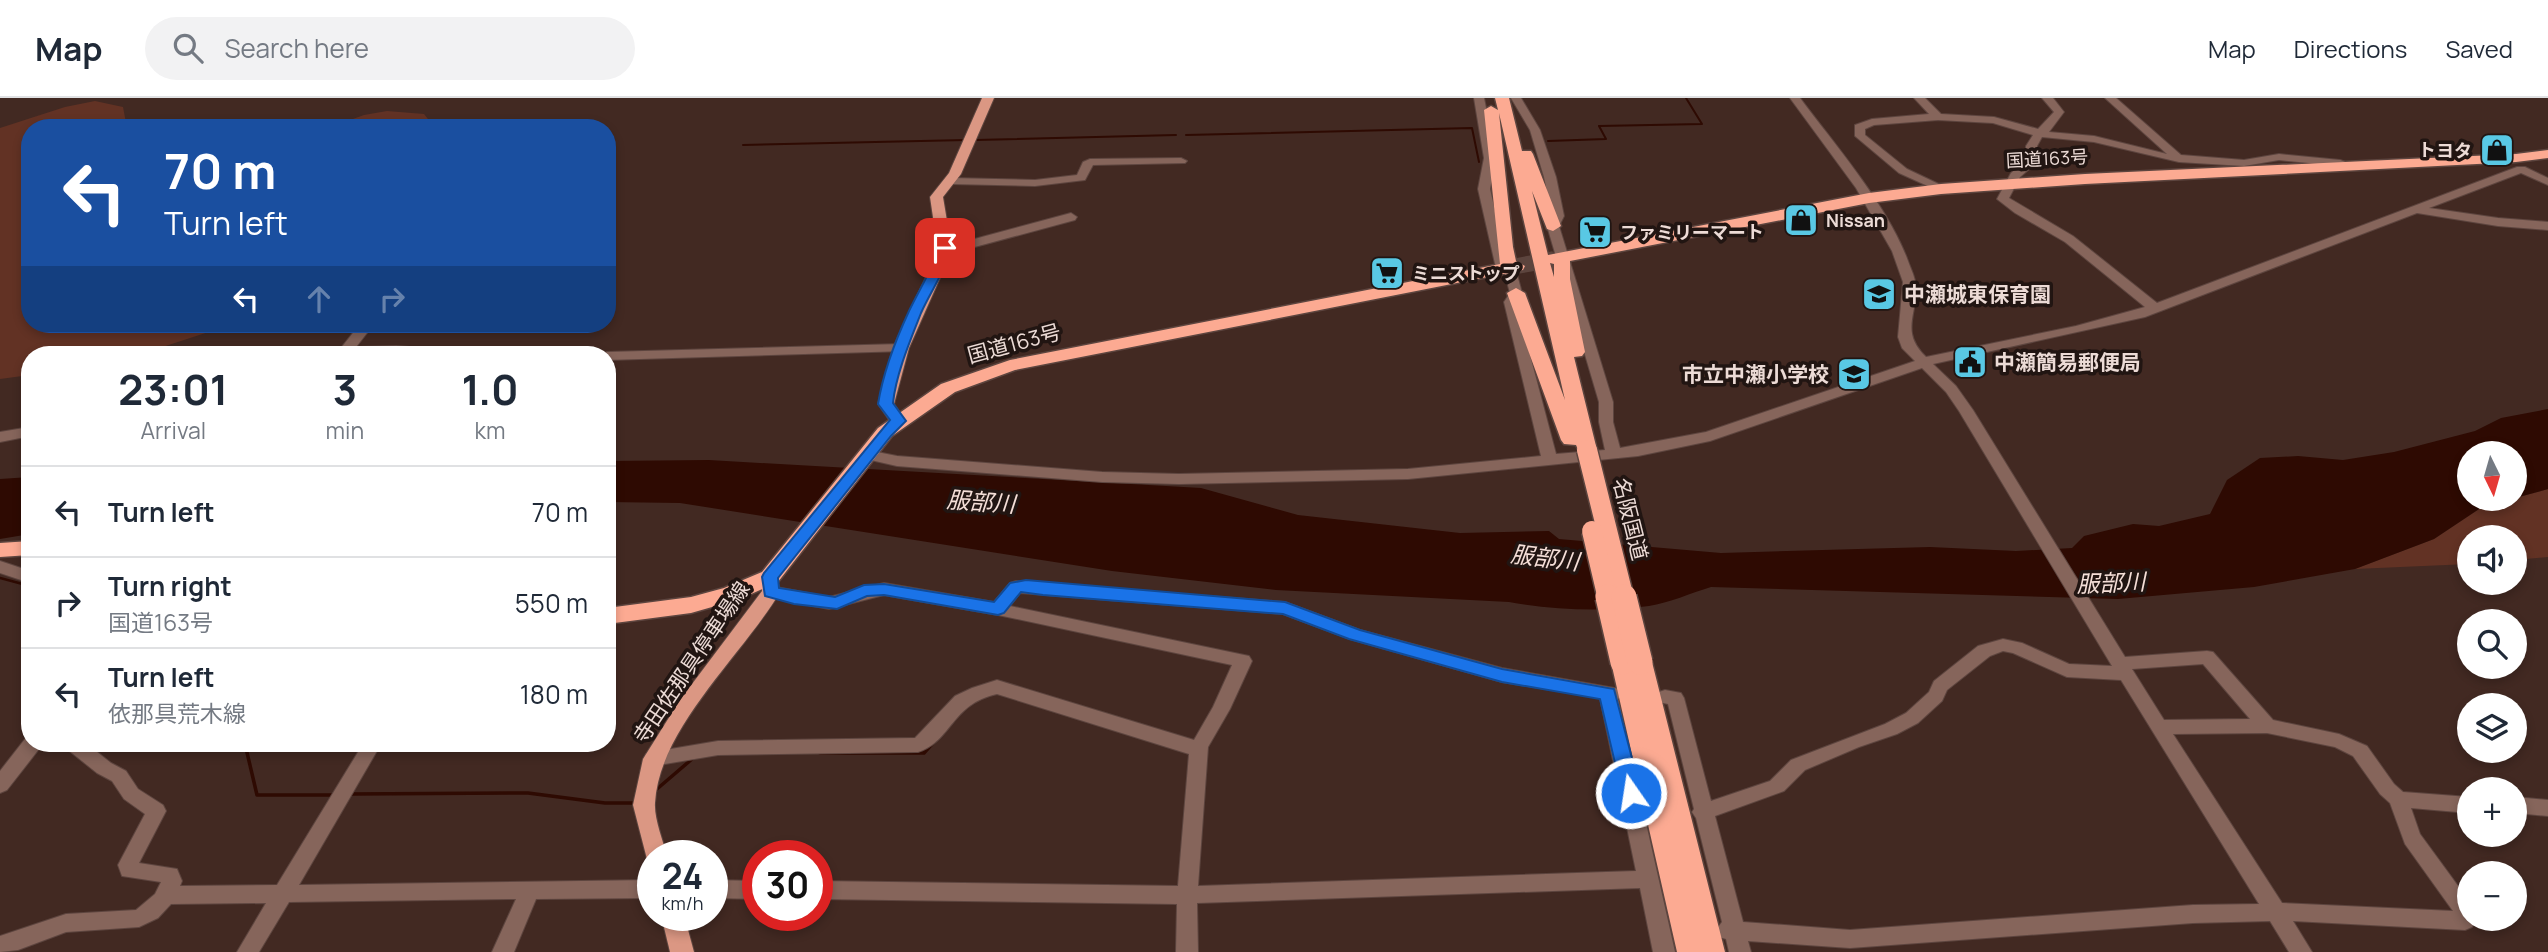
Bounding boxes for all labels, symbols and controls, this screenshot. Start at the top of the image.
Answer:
search box [145,17,635,80]
text: Map [35,26,103,71]
icon: search [169,29,207,67]
text: Search here [225,30,369,66]
text: Map [2208,32,2256,65]
text: Directions [2294,32,2407,65]
text: Saved [2445,32,2513,65]
shop icon: トヨタ [2478,131,2516,169]
text: 70 m [164,137,276,204]
place label: トヨタ [2418,138,2472,162]
street label: 国道163号 [2005,144,2089,172]
icon: left [49,147,140,238]
text: Turn left [164,201,288,245]
shop icon: Nissan [1782,201,1820,239]
place label: Nissan [1826,208,1885,232]
supermarket icon: ファミリーマート [1576,213,1614,251]
pin [915,218,975,278]
place label: ファミリーマート [1620,220,1764,244]
icon: arrive [926,229,964,267]
supermarket icon: ミニストップ [1368,254,1406,292]
place label: ミニストップ [1412,261,1520,285]
school or university icon: 中瀬城東保育園 [1860,275,1898,313]
icon: left [227,280,265,318]
icon: ahead [300,280,338,318]
icon: right [373,280,411,318]
place label: 中瀬城東保育園 [1904,280,2051,308]
street label: 国道163号 [964,317,1064,369]
public building icon: 中瀬簡易郵便局 [1951,343,1989,381]
place label: 中瀬簡易郵便局 [1994,348,2141,376]
school or university icon: 市立中瀬小学校 [1835,355,1873,393]
text: 23:01 [118,360,228,418]
text: 3 [333,360,357,418]
text: 1.0 [461,360,519,418]
place label: 市立中瀬小学校 [1682,360,1829,388]
text: Arrival [140,414,206,446]
text: min [326,414,364,446]
text: km [475,414,506,446]
north arrow [2457,441,2527,511]
map controls [2457,441,2527,931]
street label: 名阪国道 [1607,475,1655,563]
water label: 服部川 [945,483,1020,520]
icon: left [49,493,87,531]
text: Turn left [108,494,215,530]
text: 70 m [532,494,588,530]
button: sound [2457,525,2527,595]
water label: 服部川 [1509,537,1584,577]
water label: 服部川 [2076,565,2149,599]
text: Turn right [108,568,232,604]
street label: 寺田佐那具停車場線 [627,576,755,748]
icon: right [49,584,87,622]
text: 550 m [515,585,588,621]
text: 国道163号 [108,606,213,638]
button: search [2457,609,2527,679]
text: Turn left [108,659,215,695]
icon: left [49,675,87,713]
text: 180 m [520,676,588,712]
button: layers [2457,693,2527,763]
text: 依那具荒木線 [108,697,246,729]
position arrow [1594,756,1668,830]
button: + [2457,777,2527,847]
speed limit sign: 30 [742,840,833,931]
text: 24 [662,852,703,900]
button: − [2457,861,2527,931]
text: km/h [662,891,703,915]

